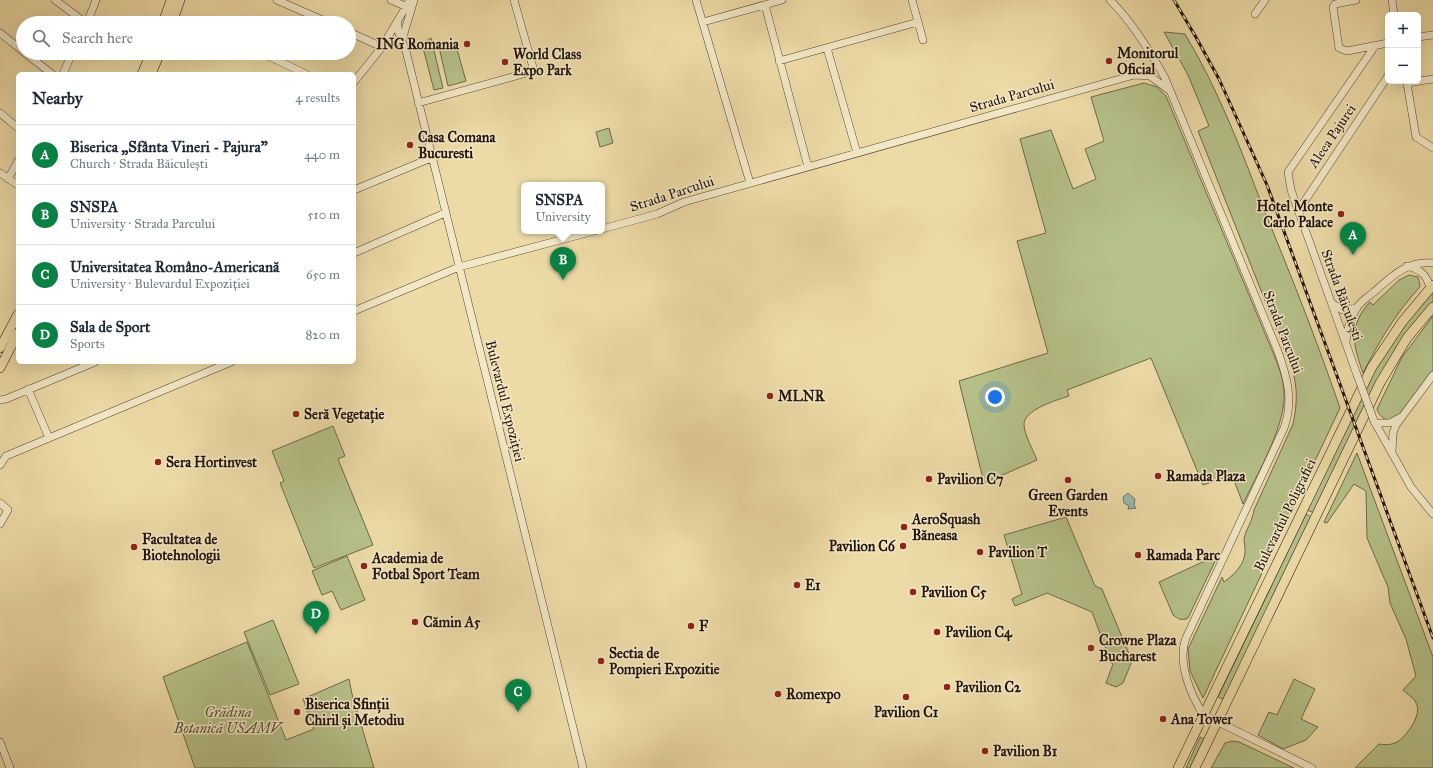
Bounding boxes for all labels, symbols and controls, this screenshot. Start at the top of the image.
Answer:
map controls [1385,12,1421,84]
button: + [1385,12,1421,48]
search box [16,16,356,60]
icon: search [30,27,52,49]
text: Search here [62,29,133,47]
place label: ING Romania [376,36,460,53]
marker: ING Romania [462,39,472,49]
place label: Monitorul Oficial [1117,45,1180,78]
place label: World Class Expo Park [513,46,581,80]
button: − [1385,48,1421,84]
marker: Monitorul Oficial [1104,56,1114,66]
marker: World Class Expo Park [500,57,510,67]
street label: Strada Parcului [968,76,1056,116]
text: Nearby [32,88,83,109]
text: 4 results [295,90,340,106]
street label: Aleea Pajurei [1304,101,1360,172]
place label: Casa Comana Bucuresti [418,129,496,162]
text: Biserica „Sfânta Vineri - Pajura” [70,138,268,156]
marker: Casa Comana Bucuresti [405,140,415,150]
text: A [41,147,49,163]
text: 440 m [304,147,340,163]
text: Church · Strada Băiculești [70,156,208,172]
street label: Strada Parcului [628,172,716,216]
popup [521,182,605,234]
text: SNSPA [535,191,583,209]
text: SNSPA [70,198,118,216]
place label: Hotel Monte Carlo Palace [1257,198,1333,231]
text: B [41,207,49,223]
text: 510 m [308,207,340,223]
text: University [535,209,591,225]
marker: Hotel Monte Carlo Palace [1336,209,1346,219]
text: University · Strada Parcului [70,216,215,232]
pin: A [1340,222,1366,255]
pin: B [550,247,576,280]
street label: Strada Băiculești [1318,247,1366,343]
text: Universitatea Româno-Americană [70,258,279,276]
text: C [41,267,49,283]
text: 650 m [306,267,340,283]
text: University · Bulevardul Expoziției [70,276,250,292]
street label: Strada Parcului [1259,288,1307,376]
text: Sala de Sport [70,318,150,336]
text: D [40,327,50,343]
text: 820 m [305,327,340,343]
text: Sports [70,336,105,352]
street label: Bulevardul Expoziției [482,339,528,464]
your location [985,387,1005,407]
place label: MLNR [778,388,826,405]
marker: MLNR [765,391,775,401]
place label: Seră Vegetație [304,406,385,424]
marker: Seră Vegetație [291,409,301,419]
place label: Sera Hortinvest [166,454,257,471]
street label: Bulevardul Poligrafiei [1250,456,1320,574]
marker: Sera Hortinvest [153,457,163,467]
place label: Ramada Plaza [1166,468,1247,485]
place label: Pavilion C7 [937,471,1004,488]
marker: Ramada Plaza [1153,471,1163,481]
marker: Pavilion C7 [924,474,934,484]
marker: Green Garden Events [1063,475,1073,485]
place label: Green Garden Events [1028,487,1108,520]
place label: AeroSquash Băneasa [911,511,981,544]
marker: AeroSquash Băneasa [899,522,909,532]
place label: Facultatea de Biotehnologii [142,531,221,565]
place label: Pavilion C6 [829,538,896,555]
marker: Pavilion C6 [898,541,908,551]
marker: Facultatea de Biotehnologii [129,542,139,552]
place label: Pavilion T [988,544,1047,561]
marker: Pavilion T [975,547,985,557]
place label: Ramada Parc [1146,547,1220,564]
place label: Academia de Fotbal Sport Team [371,550,480,584]
marker: Ramada Parc [1133,550,1143,560]
marker: Academia de Fotbal Sport Team [359,561,369,571]
place label: E1 [805,577,821,594]
marker: E1 [792,580,802,590]
place label: Pavilion C5 [921,584,987,601]
marker: Pavilion C5 [908,587,918,597]
pin: D [303,601,329,634]
place label: Cămin A5 [423,614,481,631]
marker: Cămin A5 [410,617,420,627]
place label: F [699,618,709,635]
marker: F [686,621,696,631]
place label: Pavilion C4 [945,624,1013,642]
marker: Pavilion C4 [932,627,942,637]
place label: Crowne Plaza Bucharest [1099,632,1178,665]
marker: Crowne Plaza Bucharest [1086,643,1096,653]
place label: Sectia de Pompieri Expozitie [609,645,720,679]
marker: Sectia de Pompieri Expozitie [596,656,606,666]
pin: C [505,679,531,712]
place label: Pavilion C2 [955,679,1022,696]
marker: Pavilion C2 [942,682,952,692]
place label: Romexpo [786,686,841,704]
marker: Romexpo [773,689,783,699]
marker: Pavilion C1 [901,692,911,702]
place label: Biserica Sfinții Chiril și Metodiu [305,696,405,730]
park label: Grădina Botanică USAMV [173,704,284,737]
place label: Pavilion C1 [874,704,939,721]
marker: Biserica Sfinții Chiril și Metodiu [292,707,302,717]
place label: Ana Tower [1170,711,1233,728]
marker: Ana Tower [1158,714,1168,724]
place label: Pavilion B1 [993,743,1058,760]
marker: Pavilion B1 [980,746,990,756]

